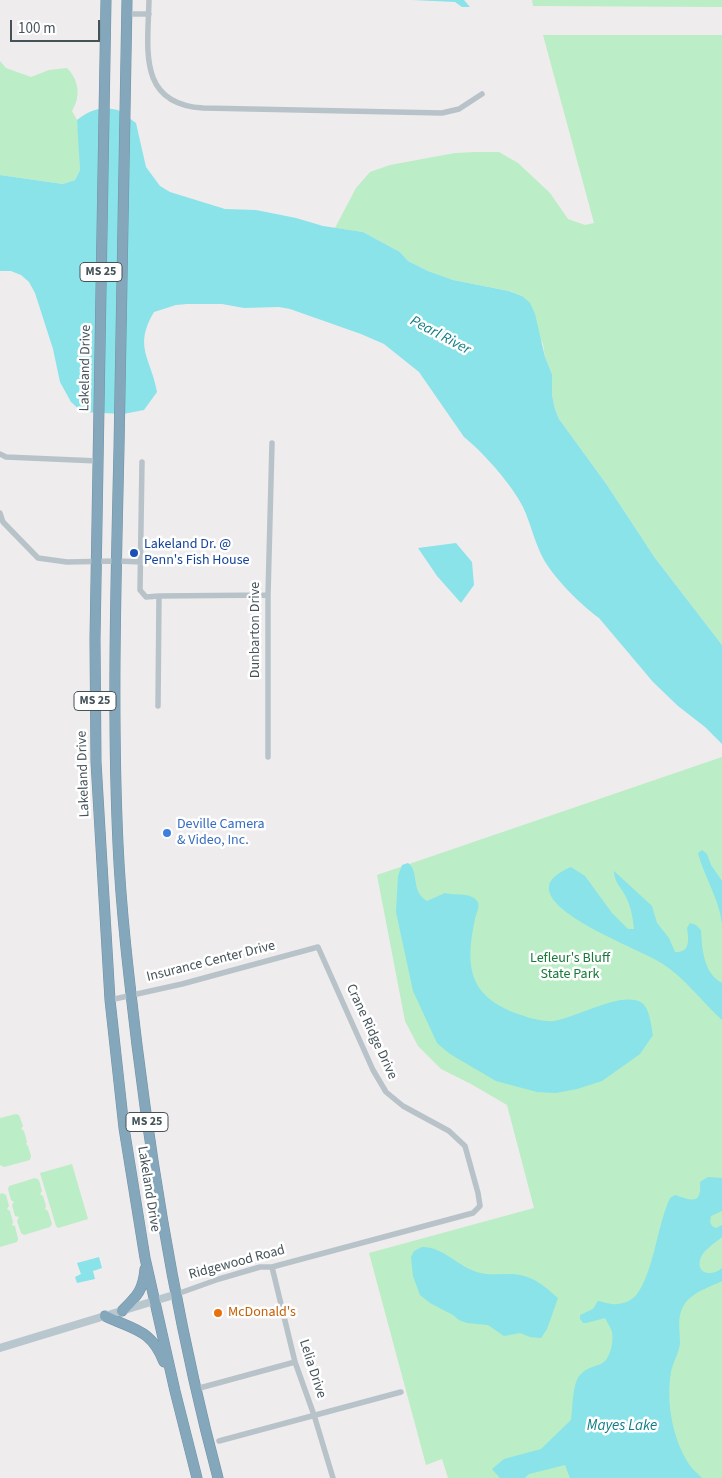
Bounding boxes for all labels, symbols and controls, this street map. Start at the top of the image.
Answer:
scale bar [12,10,102,42]
text: 100 m [18,18,56,39]
road number: MS 25 [80,262,122,282]
water label: Pearl River [407,313,473,359]
street label: Lakeland Drive [77,325,95,411]
place label: Lakeland Dr. @ Penn's Fish House [144,537,250,570]
marker: Lakeland Dr. @ Penn's Fish House [128,547,140,559]
street label: Dunbarton Drive [248,582,264,678]
road number: MS 25 [74,691,116,710]
street label: Lakeland Drive [74,730,94,818]
place label: Deville Camera & Video, Inc. [177,817,265,850]
marker: Deville Camera & Video, Inc. [161,827,173,839]
street label: Insurance Center Drive [145,938,277,986]
park label: Lefleur's Bluff State Park [530,951,610,984]
street label: Crane Ridge Drive [342,982,400,1082]
road number: MS 25 [126,1112,168,1132]
street label: Lakeland Drive [133,1145,163,1233]
street label: Ridgewood Road [187,1242,287,1284]
place label: McDonald's [228,1305,296,1321]
marker: McDonald's [212,1307,224,1319]
street label: Lelia Drive [295,1337,329,1401]
water label: Mayes Lake [587,1418,657,1436]

